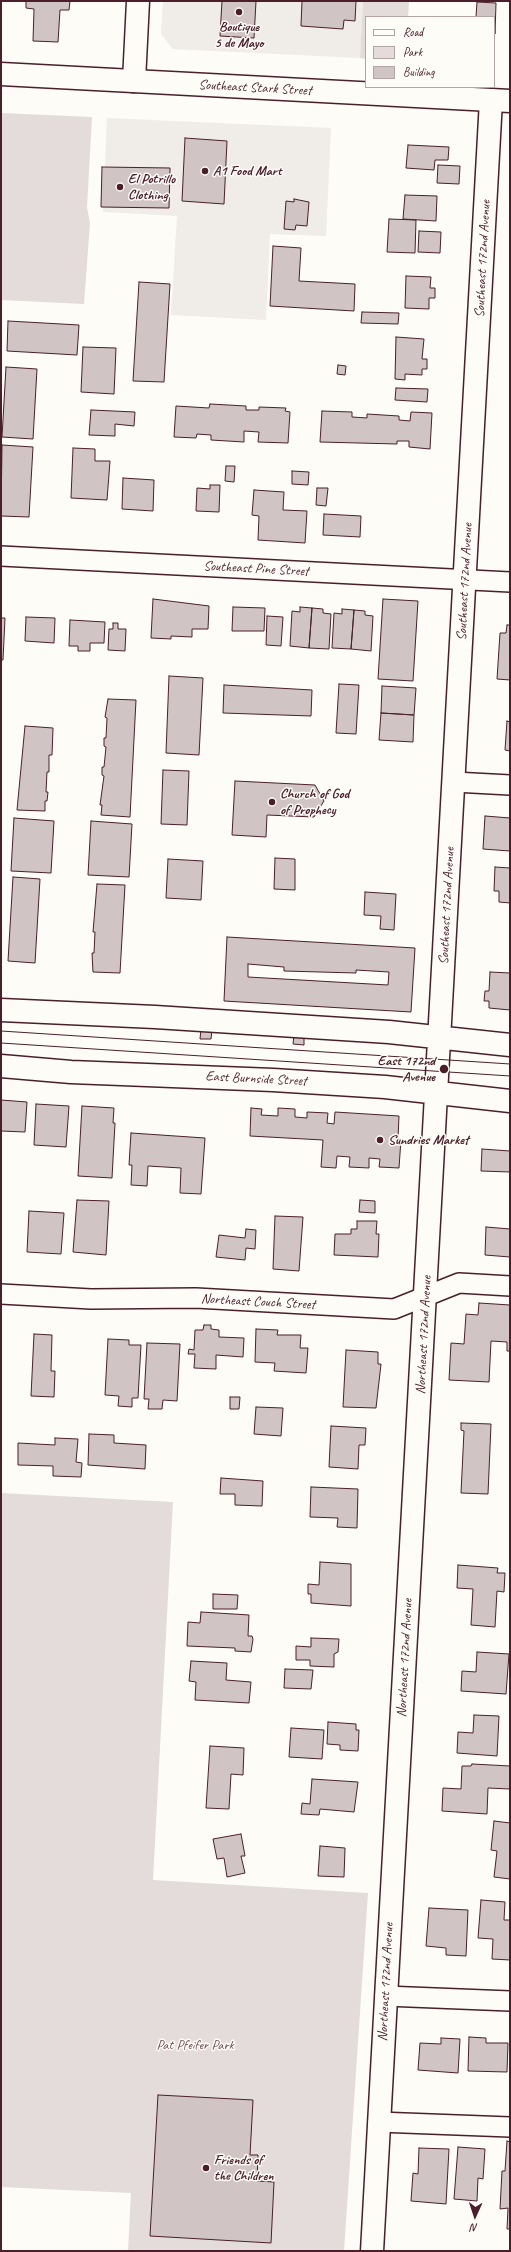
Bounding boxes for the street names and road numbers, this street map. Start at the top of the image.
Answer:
street label: Southeast Stark Street [198,77,312,99]
street label: Southeast 172nd Avenue [472,200,494,318]
street label: Southeast 172nd Avenue [454,523,476,641]
street label: Southeast Pine Street [203,558,309,580]
street label: Southeast 172nd Avenue [436,847,458,965]
street label: East Burnside Street [205,1068,307,1090]
street label: Northeast 172nd Avenue [413,1275,435,1395]
street label: Northeast Couch Street [200,1291,316,1313]
street label: Northeast 172nd Avenue [394,1598,416,1718]
street label: Northeast 172nd Avenue [375,1922,397,2042]

